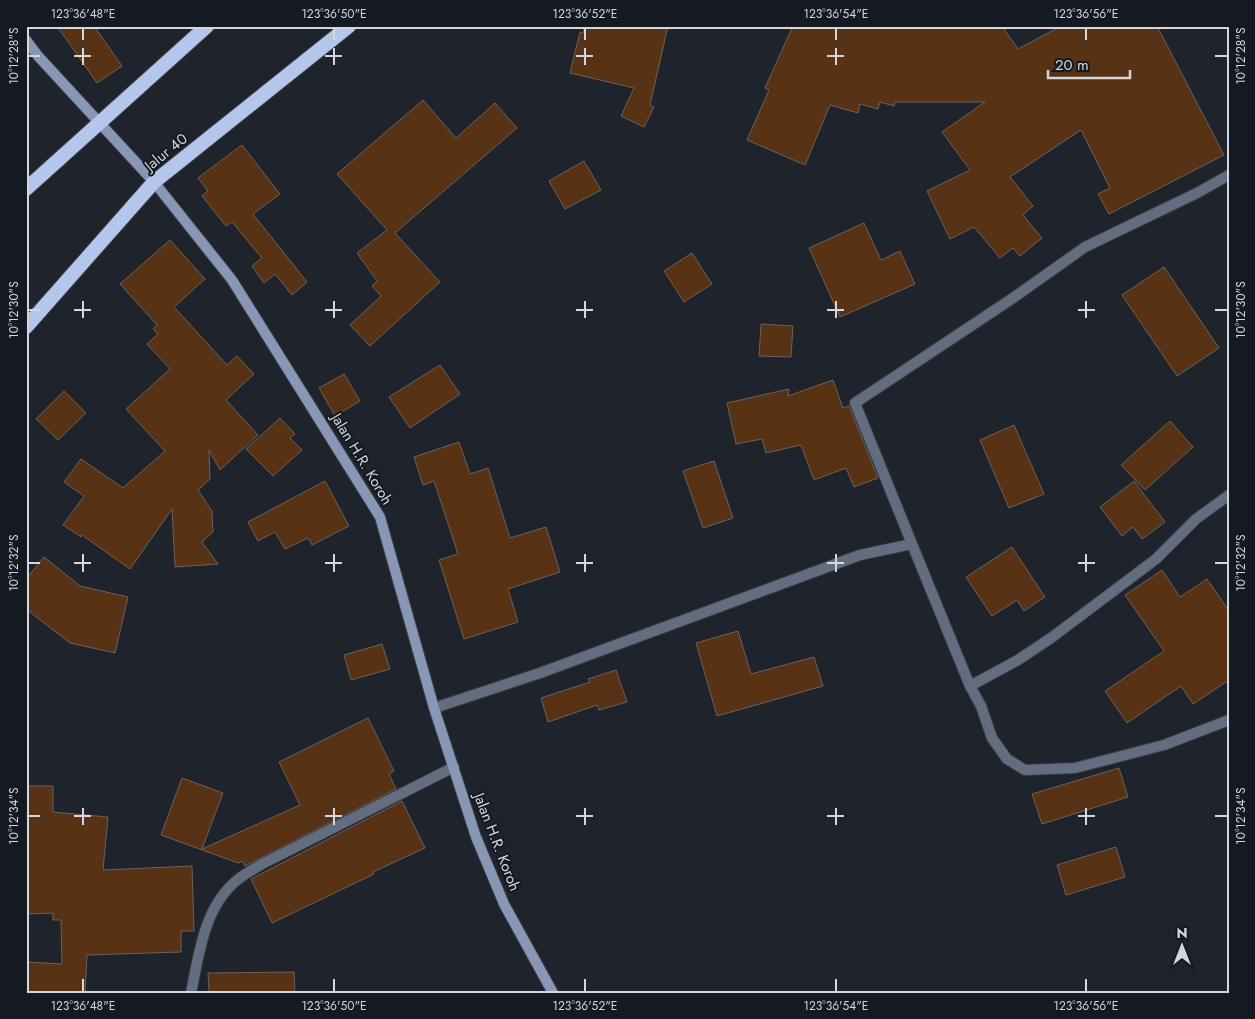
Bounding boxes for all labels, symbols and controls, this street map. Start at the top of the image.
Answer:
text: 123°36'48"E [51,5,115,23]
text: 123°36'50"E [301,5,367,23]
text: 123°36'52"E [553,5,617,23]
text: 123°36'54"E [804,5,868,23]
text: 123°36'56"E [1054,5,1118,23]
text: 10°12'28"S [5,27,23,85]
text: 10°12'28"S [1232,27,1250,85]
scale bar [1048,48,1130,80]
text: 20 m [1055,54,1089,76]
street label: Jalur 40 [138,128,192,177]
text: 10°12'30"S [5,281,23,339]
text: 10°12'30"S [1232,281,1250,339]
street label: Jalan H.R. Koroh [325,407,398,509]
text: 10°12'32"S [5,534,23,592]
text: 10°12'32"S [1232,534,1250,592]
text: 10°12'34"S [5,787,23,845]
text: 10°12'34"S [1232,787,1250,845]
street label: Jalan H.R. Koroh [467,788,526,894]
north arrow [1158,922,1208,972]
text: N [1176,923,1188,943]
text: 123°36'48"E [51,997,115,1015]
text: 123°36'50"E [301,997,367,1015]
text: 123°36'52"E [553,997,617,1015]
text: 123°36'54"E [804,997,868,1015]
text: 123°36'56"E [1054,997,1118,1015]

